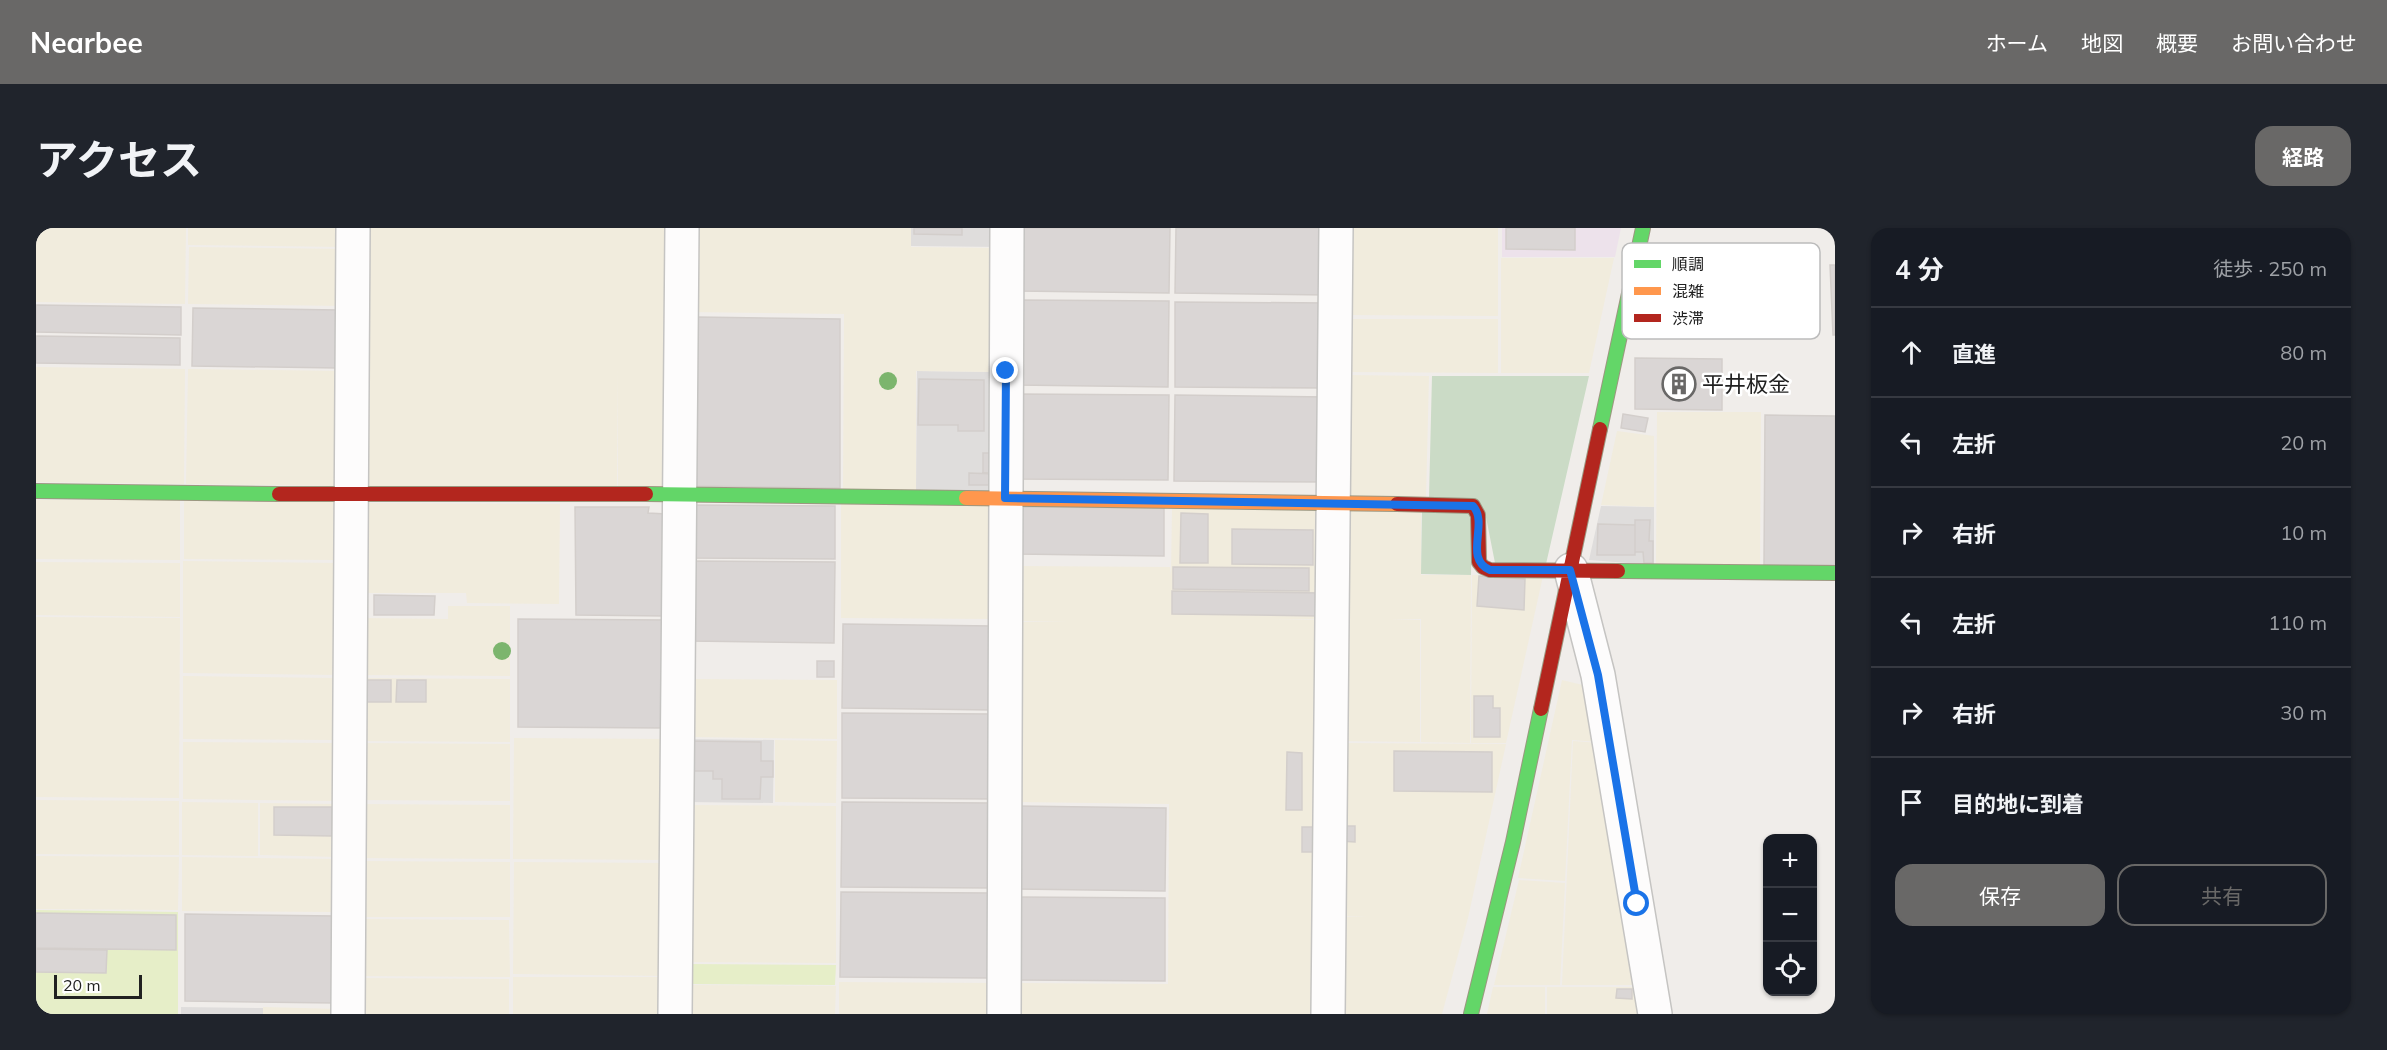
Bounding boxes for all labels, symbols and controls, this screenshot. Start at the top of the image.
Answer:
text: Nearbee [30,25,143,60]
text: ホーム [1986,30,2048,56]
text: 地図 [2081,30,2123,56]
text: 概要 [2156,30,2198,56]
text: お問い合わせ [2231,30,2357,56]
button: 経路 [2255,126,2351,186]
text: アクセス [36,133,202,186]
legend [1622,243,1820,339]
text: 4 分 [1895,253,1944,286]
text: 順調 [1672,254,1704,274]
text: 徒歩 · 250 m [2213,256,2327,281]
text: 混雑 [1672,281,1704,301]
text: 渋滞 [1672,308,1704,328]
icon: ahead [1895,336,1928,369]
text: 直進 [1952,340,1996,368]
text: 80 m [2280,340,2327,365]
route end [992,357,1018,383]
building icon: 平井板金 [1661,366,1697,402]
place label: 平井板金 [1702,370,1790,398]
icon: left [1895,426,1928,459]
text: 左折 [1952,430,1996,458]
text: 20 m [2280,430,2327,455]
icon: right [1895,516,1928,549]
text: 右折 [1952,520,1996,548]
text: 10 m [2280,520,2327,545]
icon: left [1895,606,1928,639]
text: 左折 [1952,610,1996,638]
text: 110 m [2268,610,2327,635]
icon: right [1895,696,1928,729]
text: 右折 [1952,700,1996,728]
text: 30 m [2280,700,2327,725]
icon: arrive [1895,786,1928,819]
text: 目的地に到着 [1952,790,2084,818]
map controls [1763,834,1817,996]
button: + [1763,834,1817,888]
button: 保存 [1895,864,2105,926]
button: 共有 [2117,864,2327,926]
button: − [1763,888,1817,942]
route start [1623,890,1649,916]
button: locate [1763,942,1817,996]
scale bar [54,972,142,1000]
text: 20 m [63,975,100,995]

